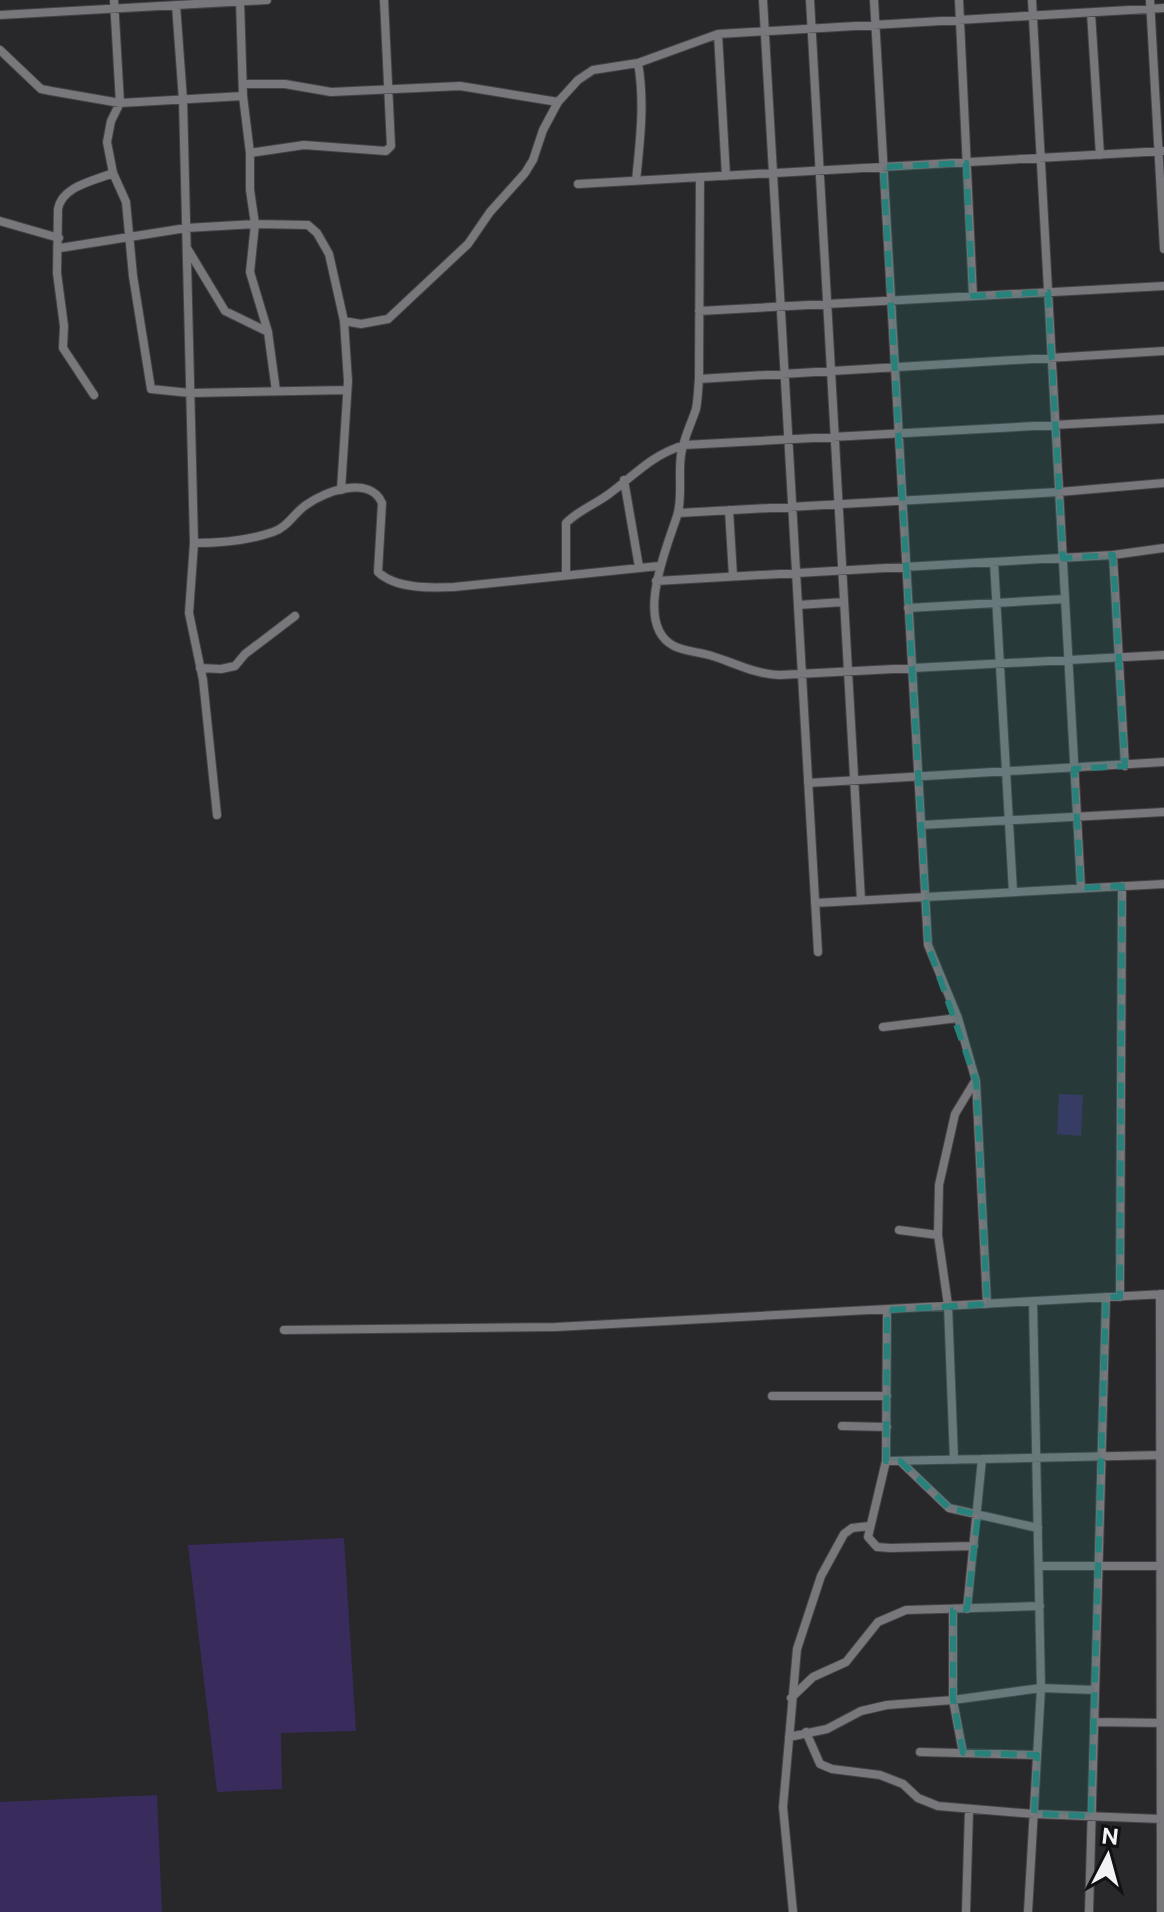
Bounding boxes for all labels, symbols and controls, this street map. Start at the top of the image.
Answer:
north arrow [1068,1816,1148,1896]
text: N [1100,1822,1120,1850]

